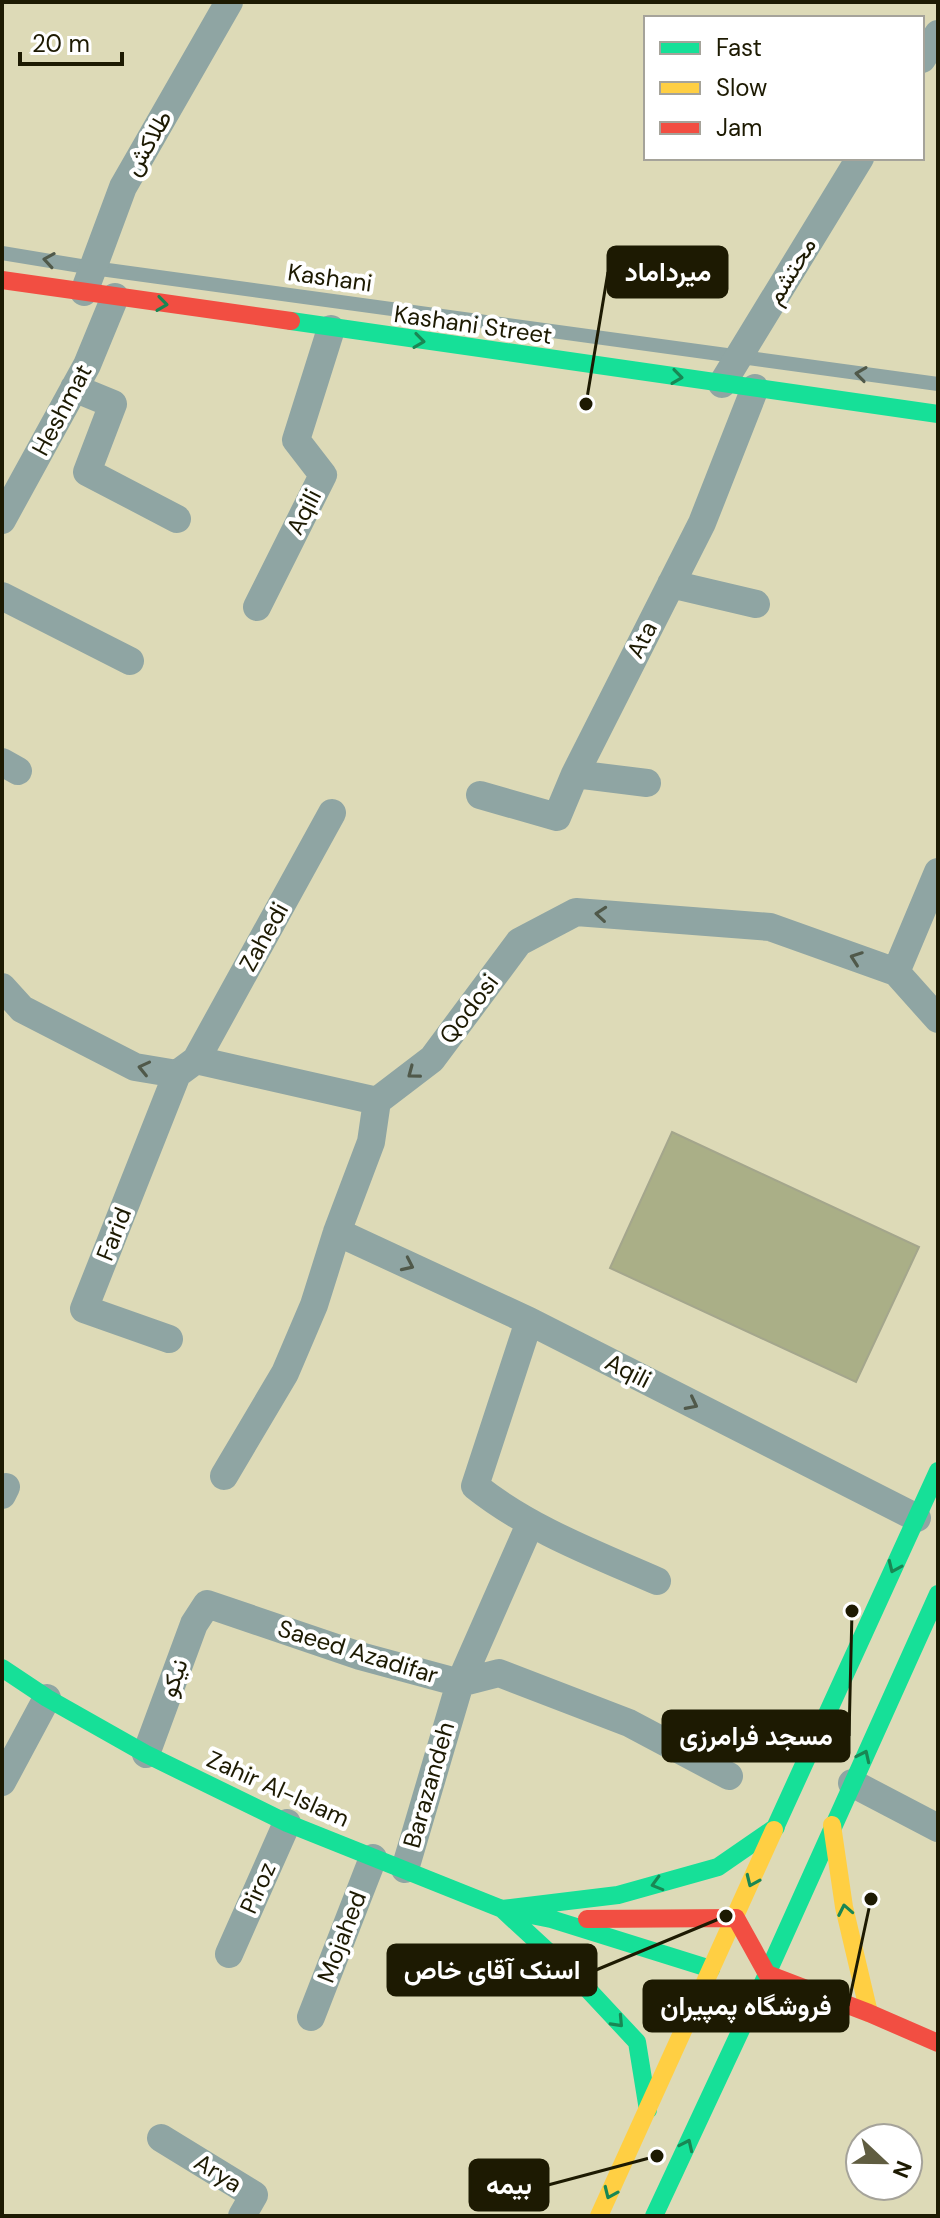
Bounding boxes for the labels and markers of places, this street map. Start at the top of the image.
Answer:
callout: میرداماد [608,247,727,297]
callout: مسجد فرامرزی [663,1711,849,1761]
callout: اسنک آقای خاص [388,1945,596,1995]
callout: فروشگاه پمپیران [644,1981,848,2031]
callout: بیمه [470,2160,548,2210]

